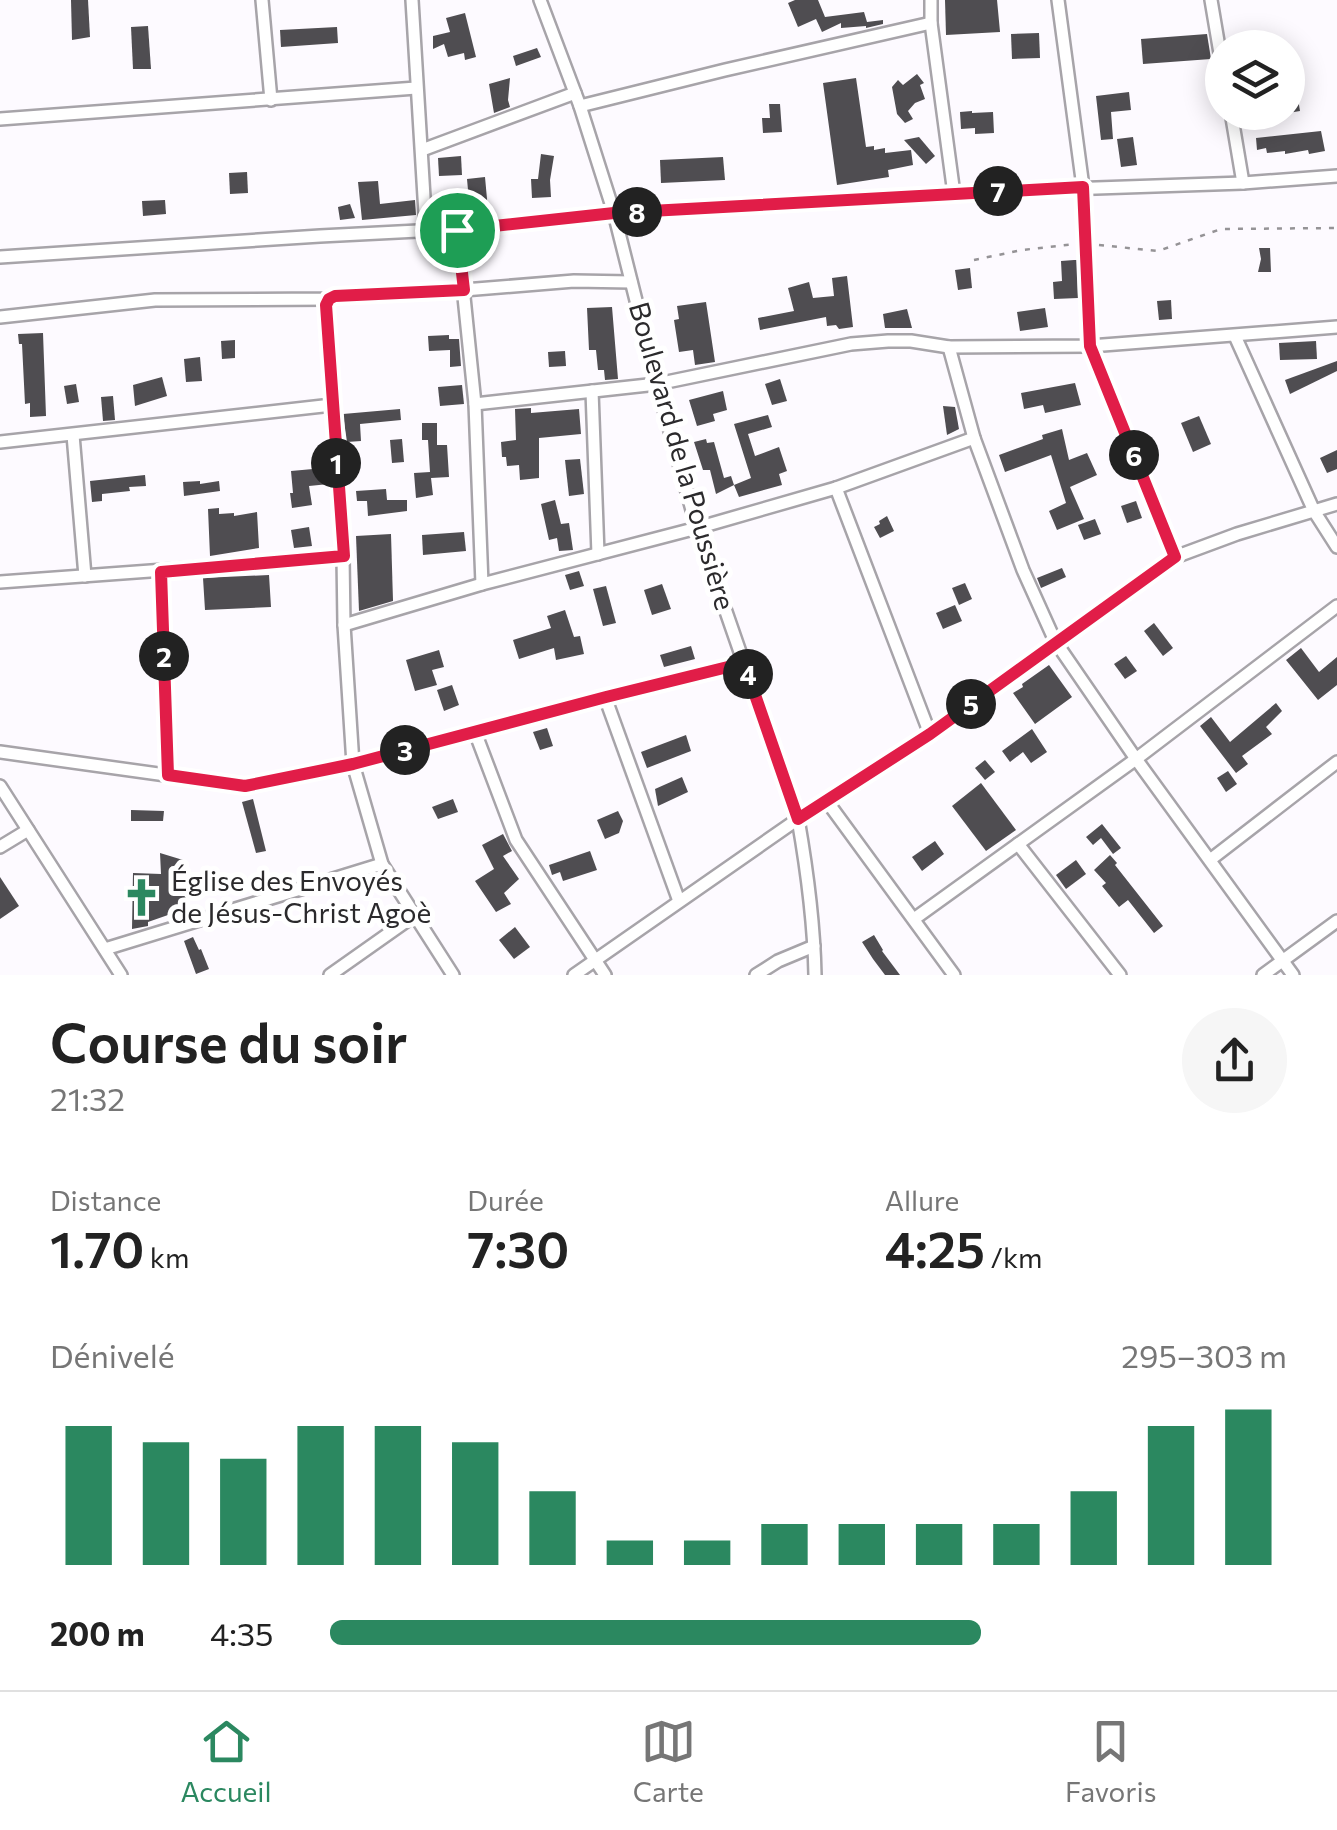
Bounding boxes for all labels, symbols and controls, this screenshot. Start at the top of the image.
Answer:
map controls [1205,30,1305,130]
button: layers [1205,30,1305,130]
pin: 7 [973,166,1023,216]
text: 7 [990,174,1006,208]
pin: 8 [612,187,662,237]
pin [415,188,500,273]
text: 8 [628,195,646,229]
icon: arrive [430,203,485,258]
street label: Boulevard de la Poussière [623,298,743,614]
pin: 6 [1109,430,1159,480]
pin: 1 [311,438,361,488]
text: 6 [1125,438,1143,472]
text: 1 [330,446,342,480]
pin: 2 [139,631,189,681]
text: 2 [156,639,172,673]
pin: 4 [723,649,773,699]
text: 4 [739,657,757,691]
pin: 5 [946,679,996,729]
text: 5 [963,687,979,721]
pin: 3 [380,725,430,775]
text: 3 [397,733,413,767]
place label: Église des Envoyés de Jésus-Christ Agoè [171,863,431,929]
church icon: Église des Envoyés de Jésus-Christ Agoè [120,876,162,918]
text: Course du soir [50,1007,408,1074]
button: share [1182,1008,1287,1113]
text: 21:32 [50,1078,125,1118]
text: Distance [50,1183,161,1217]
text: Durée [467,1183,544,1217]
text: Allure [885,1183,959,1217]
text: 1.70 [50,1217,144,1278]
text: 7:30 [467,1217,569,1278]
text: 4:25 [885,1217,985,1278]
text: km [144,1240,189,1274]
text: /km [985,1240,1043,1274]
text: Dénivelé [50,1335,175,1375]
text: 295–303 m [1121,1335,1287,1375]
text: 200 m [50,1613,145,1653]
text: 4:35 [210,1613,273,1653]
tab: Accueil [181,1714,272,1808]
tab: Carte [633,1714,704,1808]
tab: Favoris [1065,1714,1156,1808]

